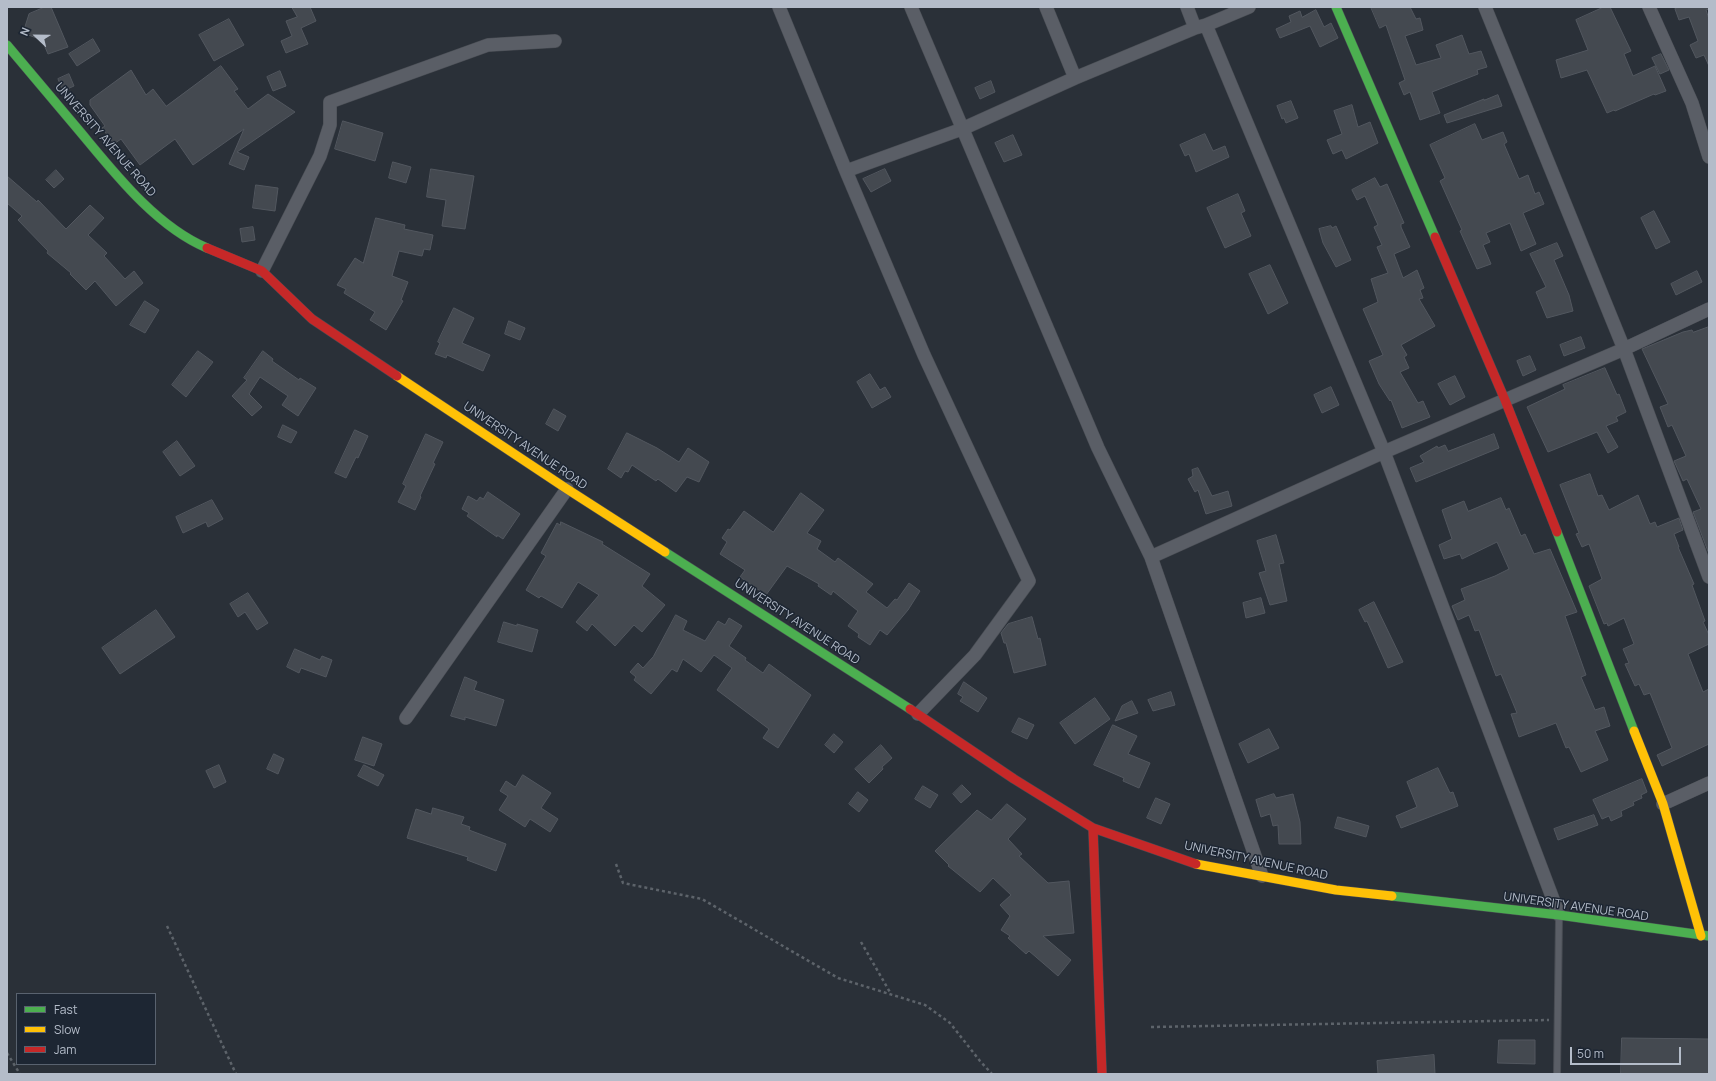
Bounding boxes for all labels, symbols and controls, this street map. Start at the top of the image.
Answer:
north arrow [16,16,56,56]
text: N [16,25,33,38]
street label: UNIVERSITY AVENUE ROAD [52,80,158,200]
street label: UNIVERSITY AVENUE ROAD [460,399,590,493]
street label: UNIVERSITY AVENUE ROAD [732,576,862,668]
street label: UNIVERSITY AVENUE ROAD [1183,839,1329,883]
street label: UNIVERSITY AVENUE ROAD [1503,890,1649,924]
legend [16,993,156,1065]
text: Fast [54,1001,78,1018]
text: Slow [54,1021,80,1038]
scale bar [1572,1039,1683,1065]
text: Jam [54,1041,76,1058]
text: 50 m [1577,1045,1604,1062]

